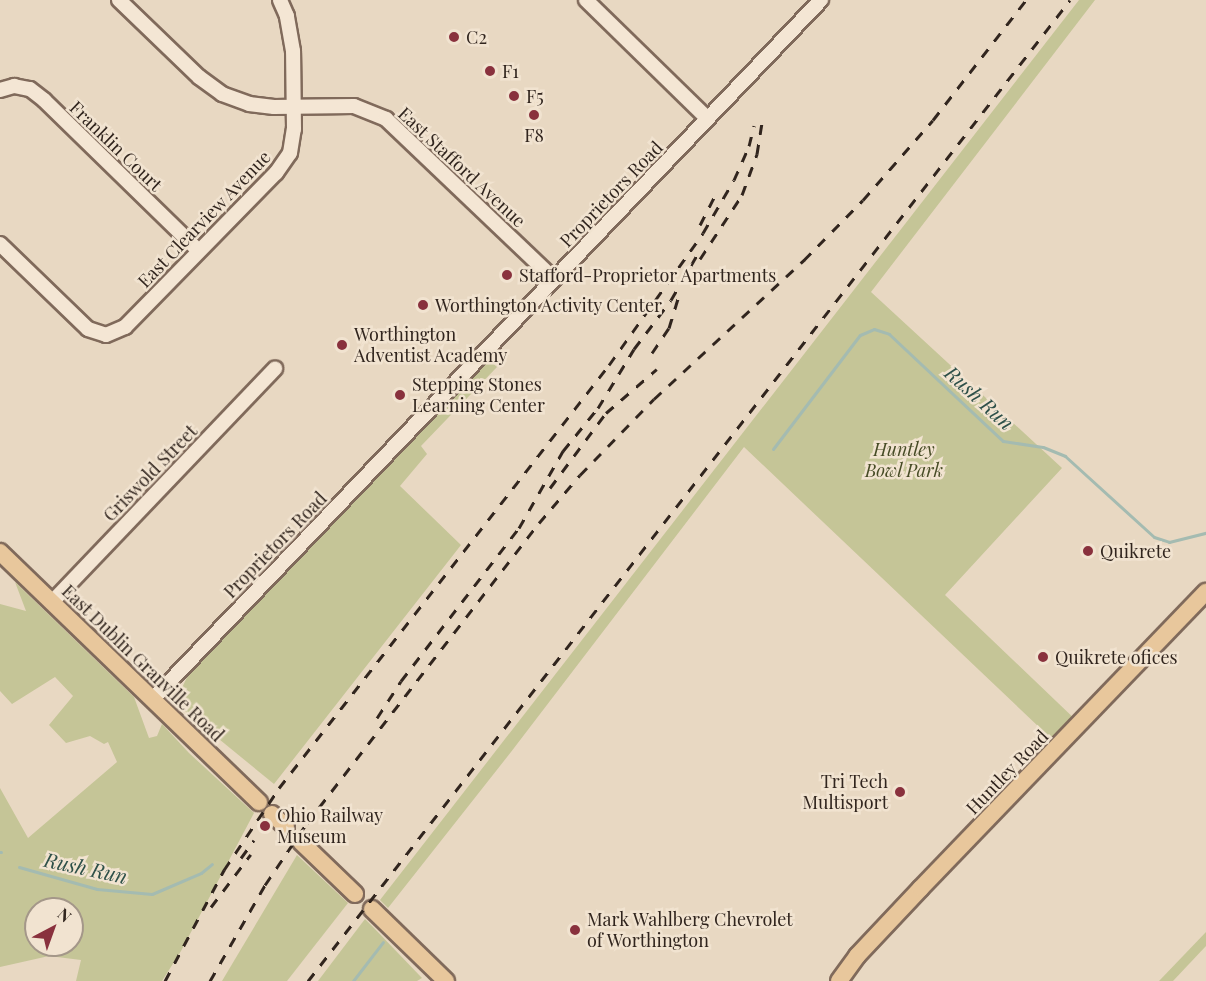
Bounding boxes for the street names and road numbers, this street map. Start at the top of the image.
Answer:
street label: Franklin Court [65,97,167,195]
street label: East Stafford Avenue [393,102,531,232]
street label: Proprietors Road [555,137,667,251]
street label: East Clearview Avenue [133,146,275,292]
street label: Griswold Street [99,420,201,526]
street label: Proprietors Road [219,488,331,602]
street label: East Dublin Granville Road [58,580,228,746]
street label: Huntley Road [961,725,1053,819]

